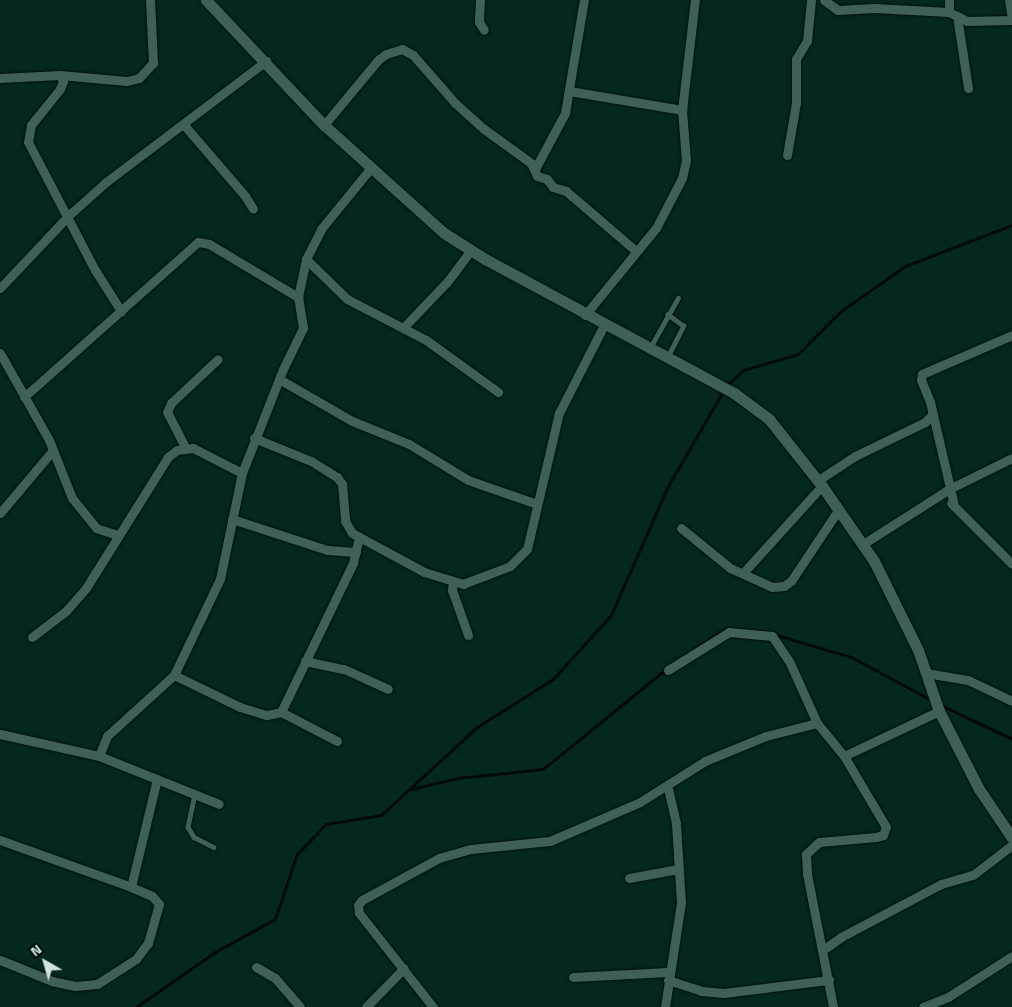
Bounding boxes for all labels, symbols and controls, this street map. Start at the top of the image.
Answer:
north arrow [20,937,70,987]
text: N [25,939,46,961]

